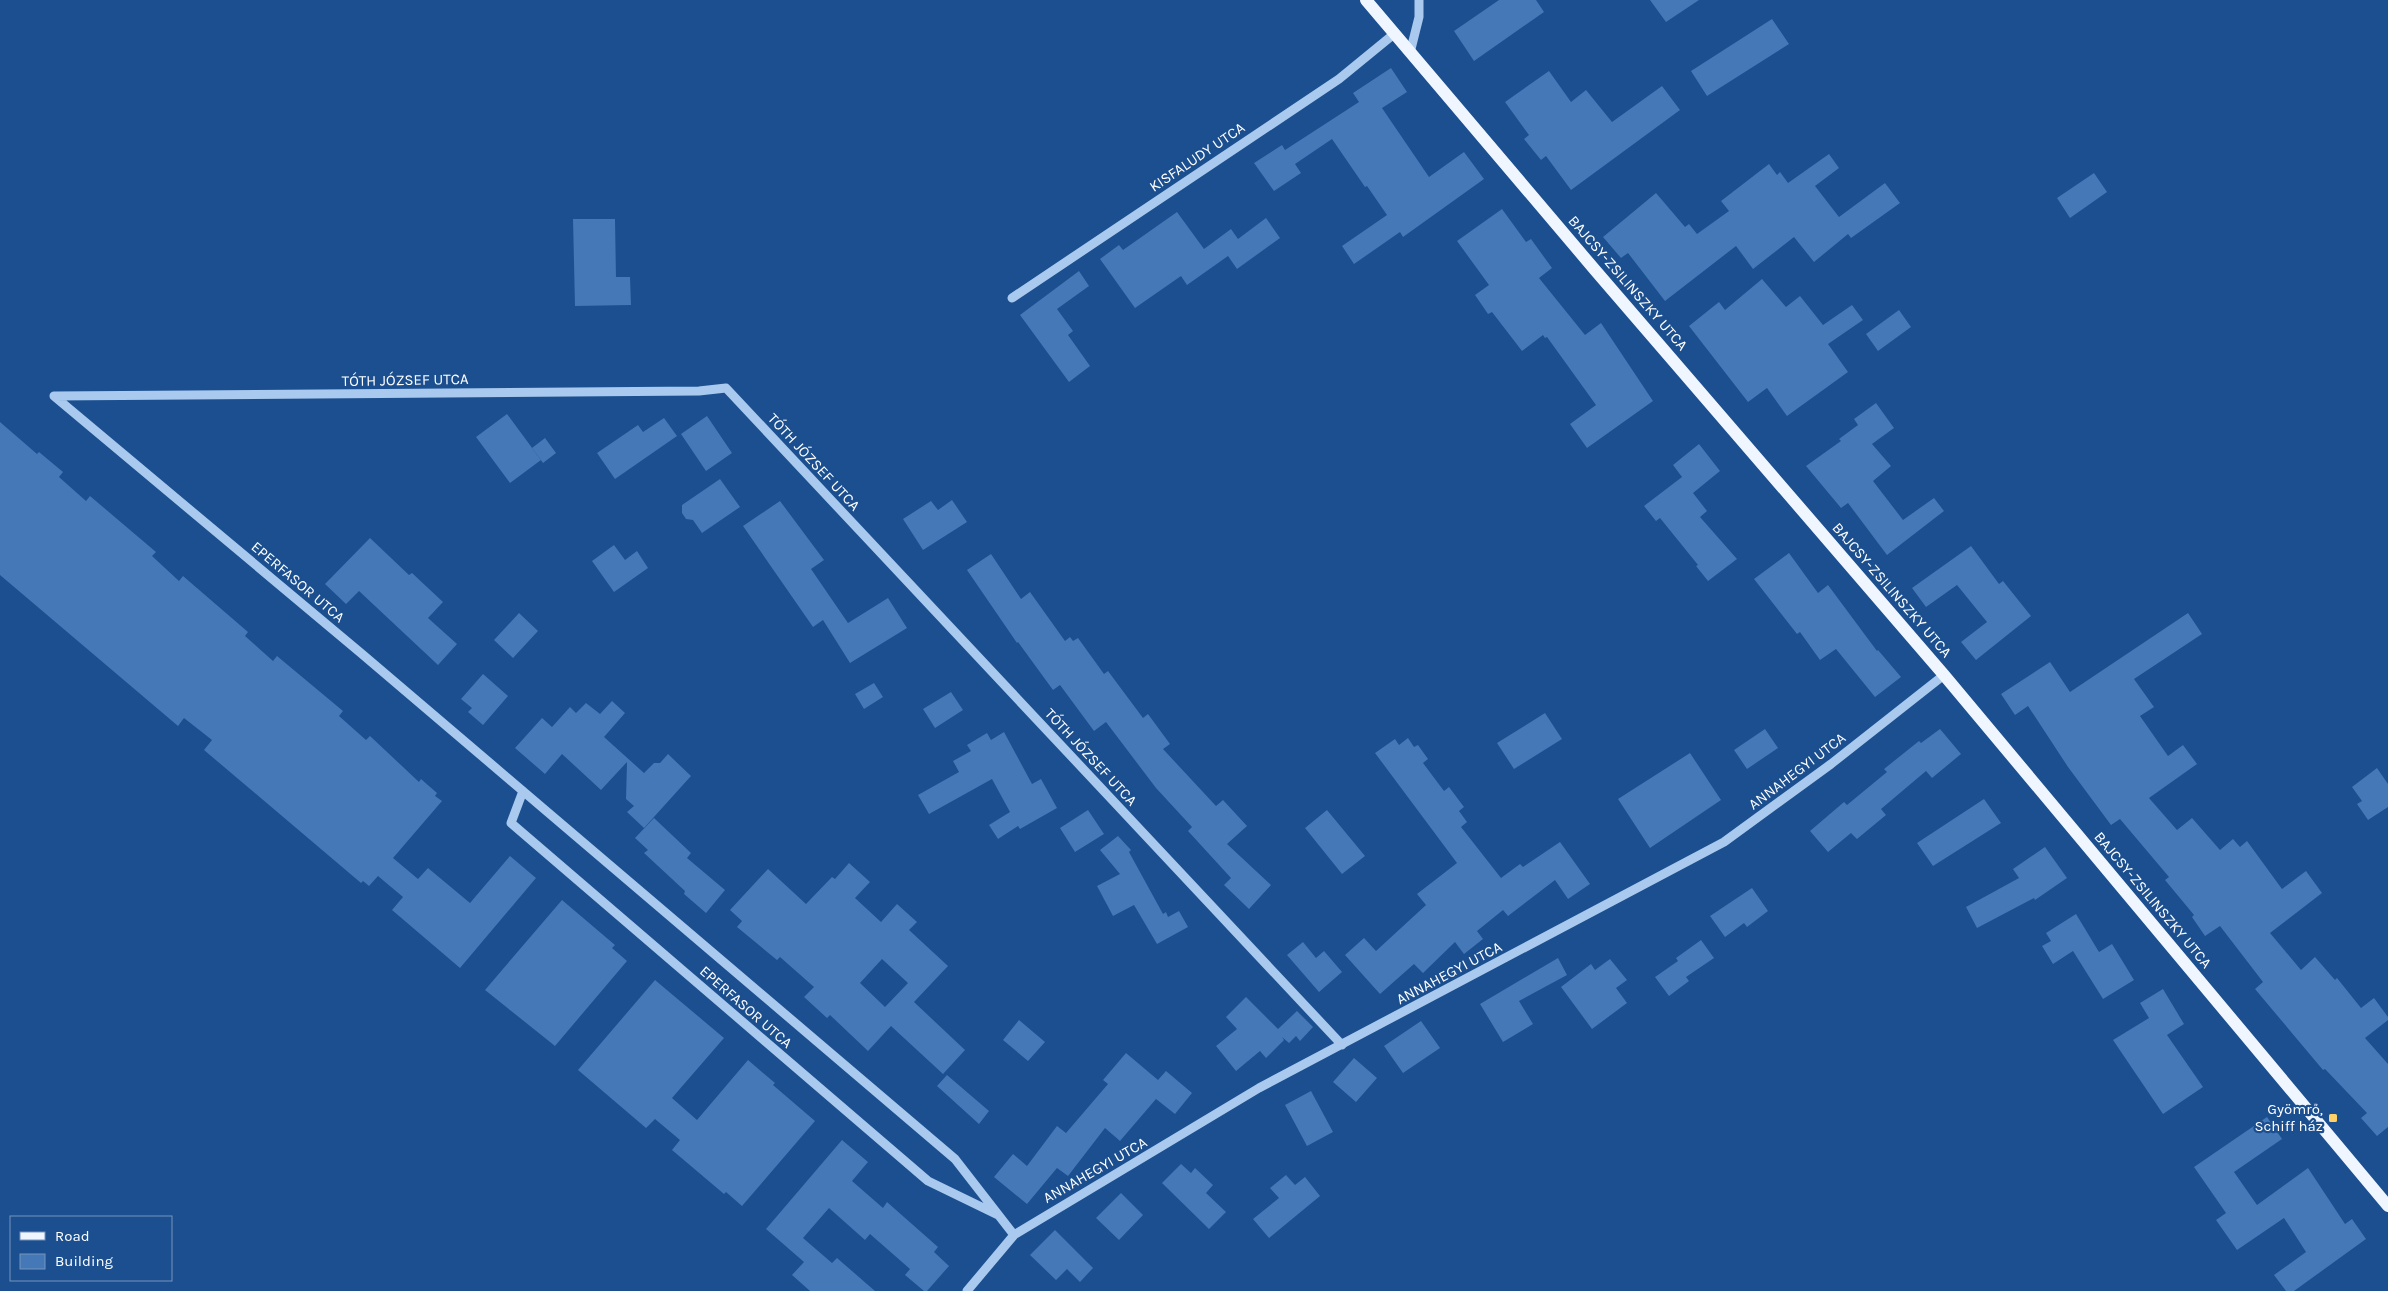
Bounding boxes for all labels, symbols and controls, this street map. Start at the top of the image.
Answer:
street label: KISFALUDY UTCA [1146,118,1248,196]
street label: BAJCSY-ZSILINSZKY UTCA [1564,212,1692,354]
street label: TÓTH JÓZSEF UTCA [341,370,469,390]
street label: TÓTH JÓZSEF UTCA [764,409,864,515]
street label: BAJCSY-ZSILINSZKY UTCA [1828,519,1956,661]
street label: EPERFASOR UTCA [248,538,349,627]
street label: TÓTH JÓZSEF UTCA [1041,704,1141,810]
street label: ANNAHEGYI UTCA [1745,728,1849,813]
street label: BAJCSY-ZSILINSZKY UTCA [2091,828,2216,972]
street label: ANNAHEGYI UTCA [1393,937,1505,1008]
street label: EPERFASOR UTCA [696,962,796,1052]
place label: Gyömrő, Schiff ház [2254,1100,2323,1135]
marker: Gyömrő, Schiff ház [2327,1112,2339,1124]
street label: ANNAHEGYI UTCA [1040,1133,1150,1207]
legend [10,1216,172,1281]
text: Road [55,1227,90,1245]
text: Building [55,1252,113,1270]

